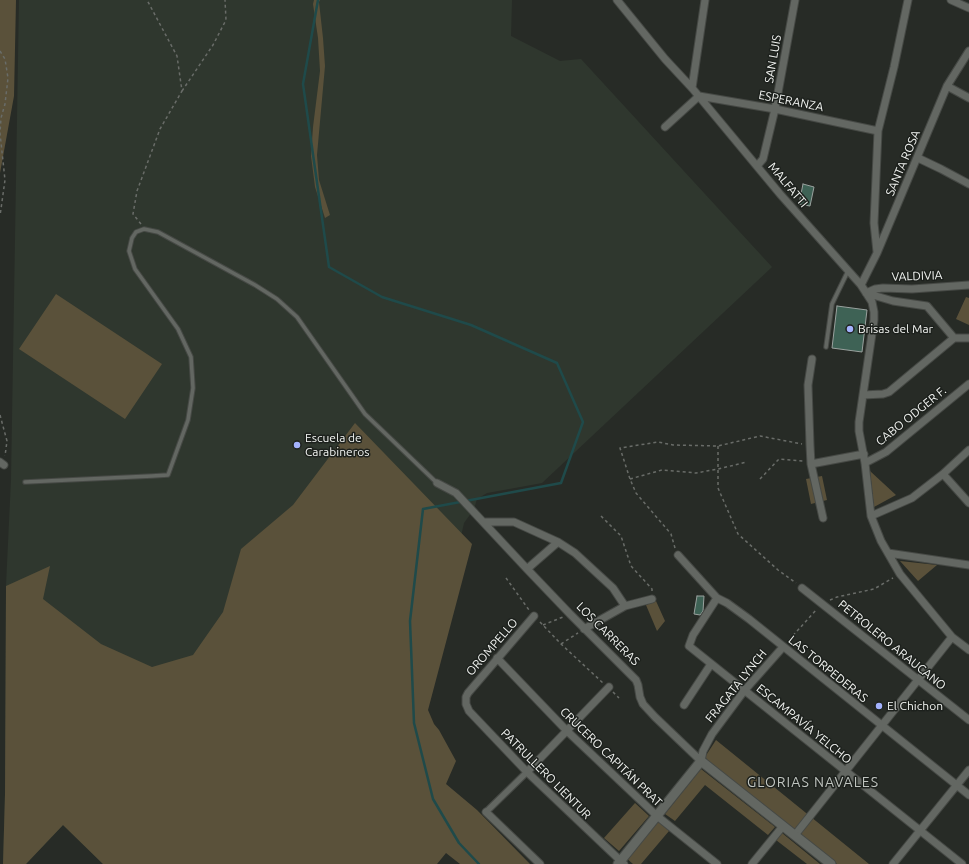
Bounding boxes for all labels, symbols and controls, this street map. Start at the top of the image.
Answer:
street label: SAN LUIS [762,34,784,84]
street label: ESPERANZA [757,88,825,114]
street label: SANTA ROSA [883,128,923,198]
street label: MALFATTI [765,160,811,210]
street label: VALDIVIA [891,268,943,284]
place label: Brisas del Mar [858,322,933,336]
marker: Brisas del Mar [845,324,855,334]
street label: CABO ODGER F. [873,383,949,449]
place label: Escuela de Carabineros [305,431,369,459]
marker: Escuela de Carabineros [292,440,302,450]
street label: PETROLERO ARAUCANO [835,597,949,693]
street label: LOS CARRERAS [573,599,643,669]
street label: OROMPELLO [463,615,521,679]
street label: LAS TORPEDERAS [785,633,871,705]
street label: FRAGATA LYNCH [702,647,770,725]
street label: ESCAMPAVÍA YELCHO [753,681,855,767]
place label: El Chichon [887,699,943,713]
marker: El Chichon [874,701,884,711]
street label: CRUCERO CAPITÁN PRAT [557,704,665,810]
street label: PATRULLERO LIENTUR [498,726,594,822]
district label: GLORIAS NAVALES [747,774,879,790]

